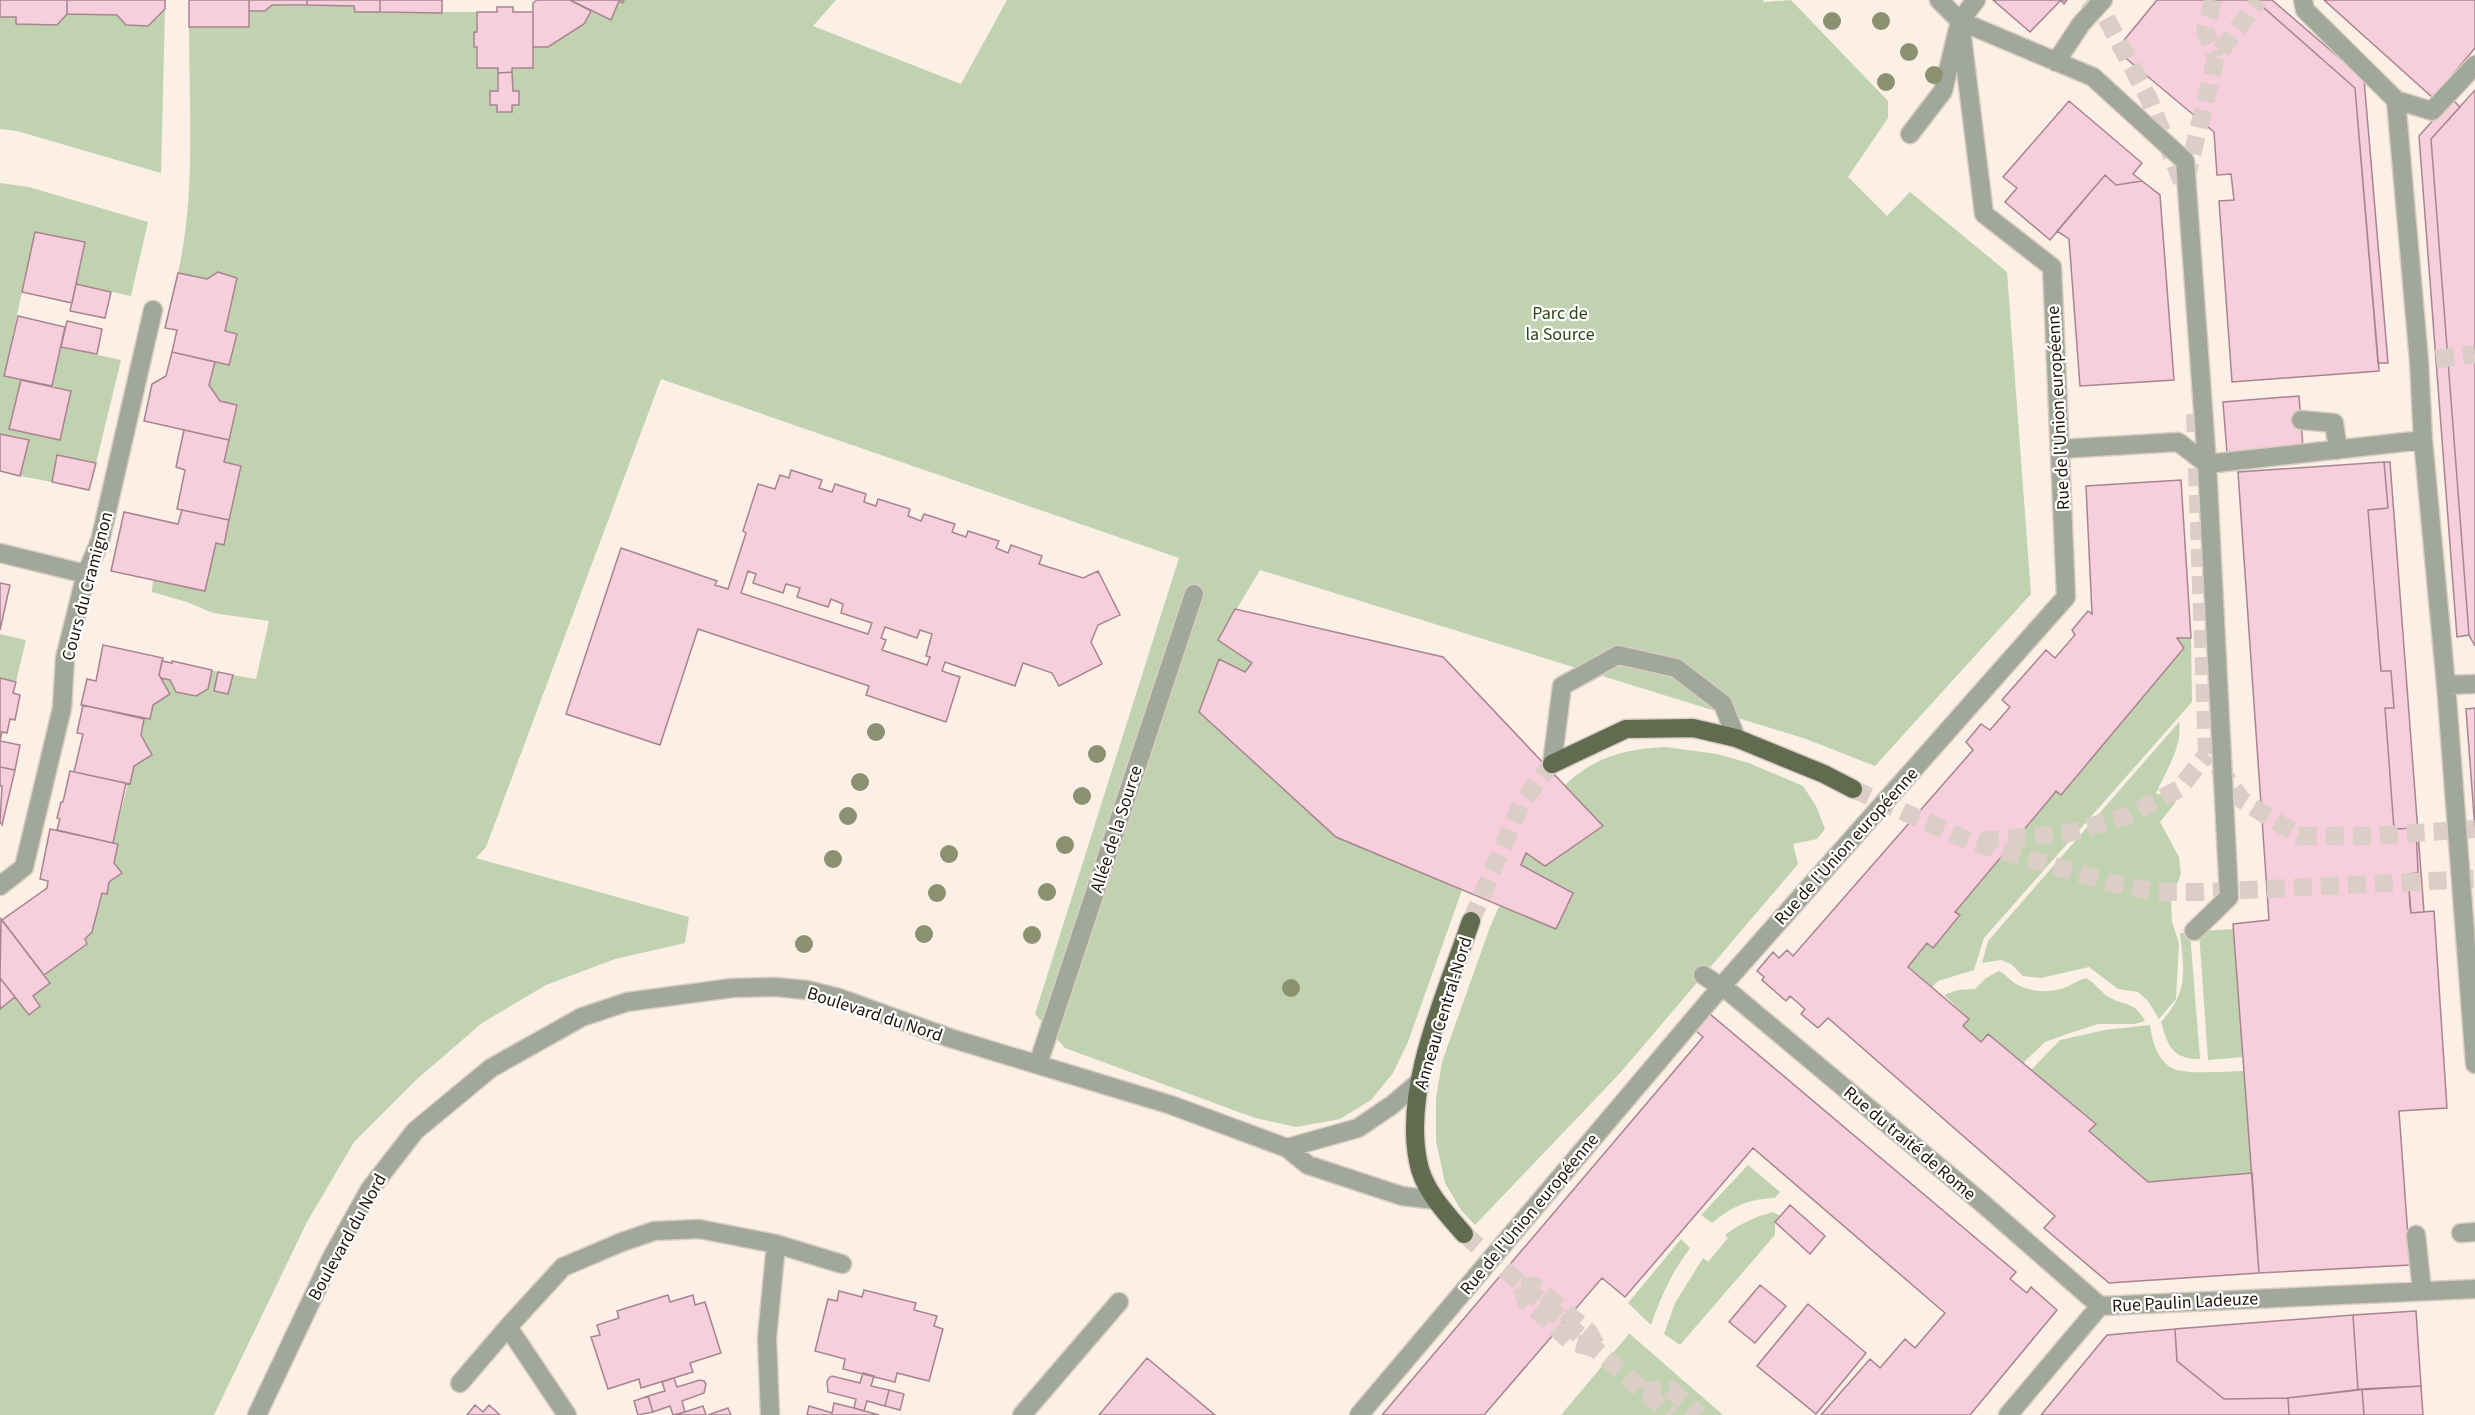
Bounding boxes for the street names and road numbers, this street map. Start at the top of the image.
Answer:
street label: Rue de l'Union européenne [2041,305,2076,511]
street label: Cours du Cramignon [56,509,119,664]
street label: Allée de la Source [1084,762,1149,896]
street label: Rue de l'Union européenne [1769,762,1924,931]
street label: Anneau Central-Nord [1408,934,1479,1092]
street label: Boulevard du Nord [804,981,946,1048]
street label: Rue du traité de Rome [1838,1080,1981,1206]
street label: Rue de l'Union européenne [1454,1128,1605,1301]
street label: Boulevard du Nord [302,1169,393,1305]
street label: Rue Paulin Ladeuze [2111,1286,2259,1319]

